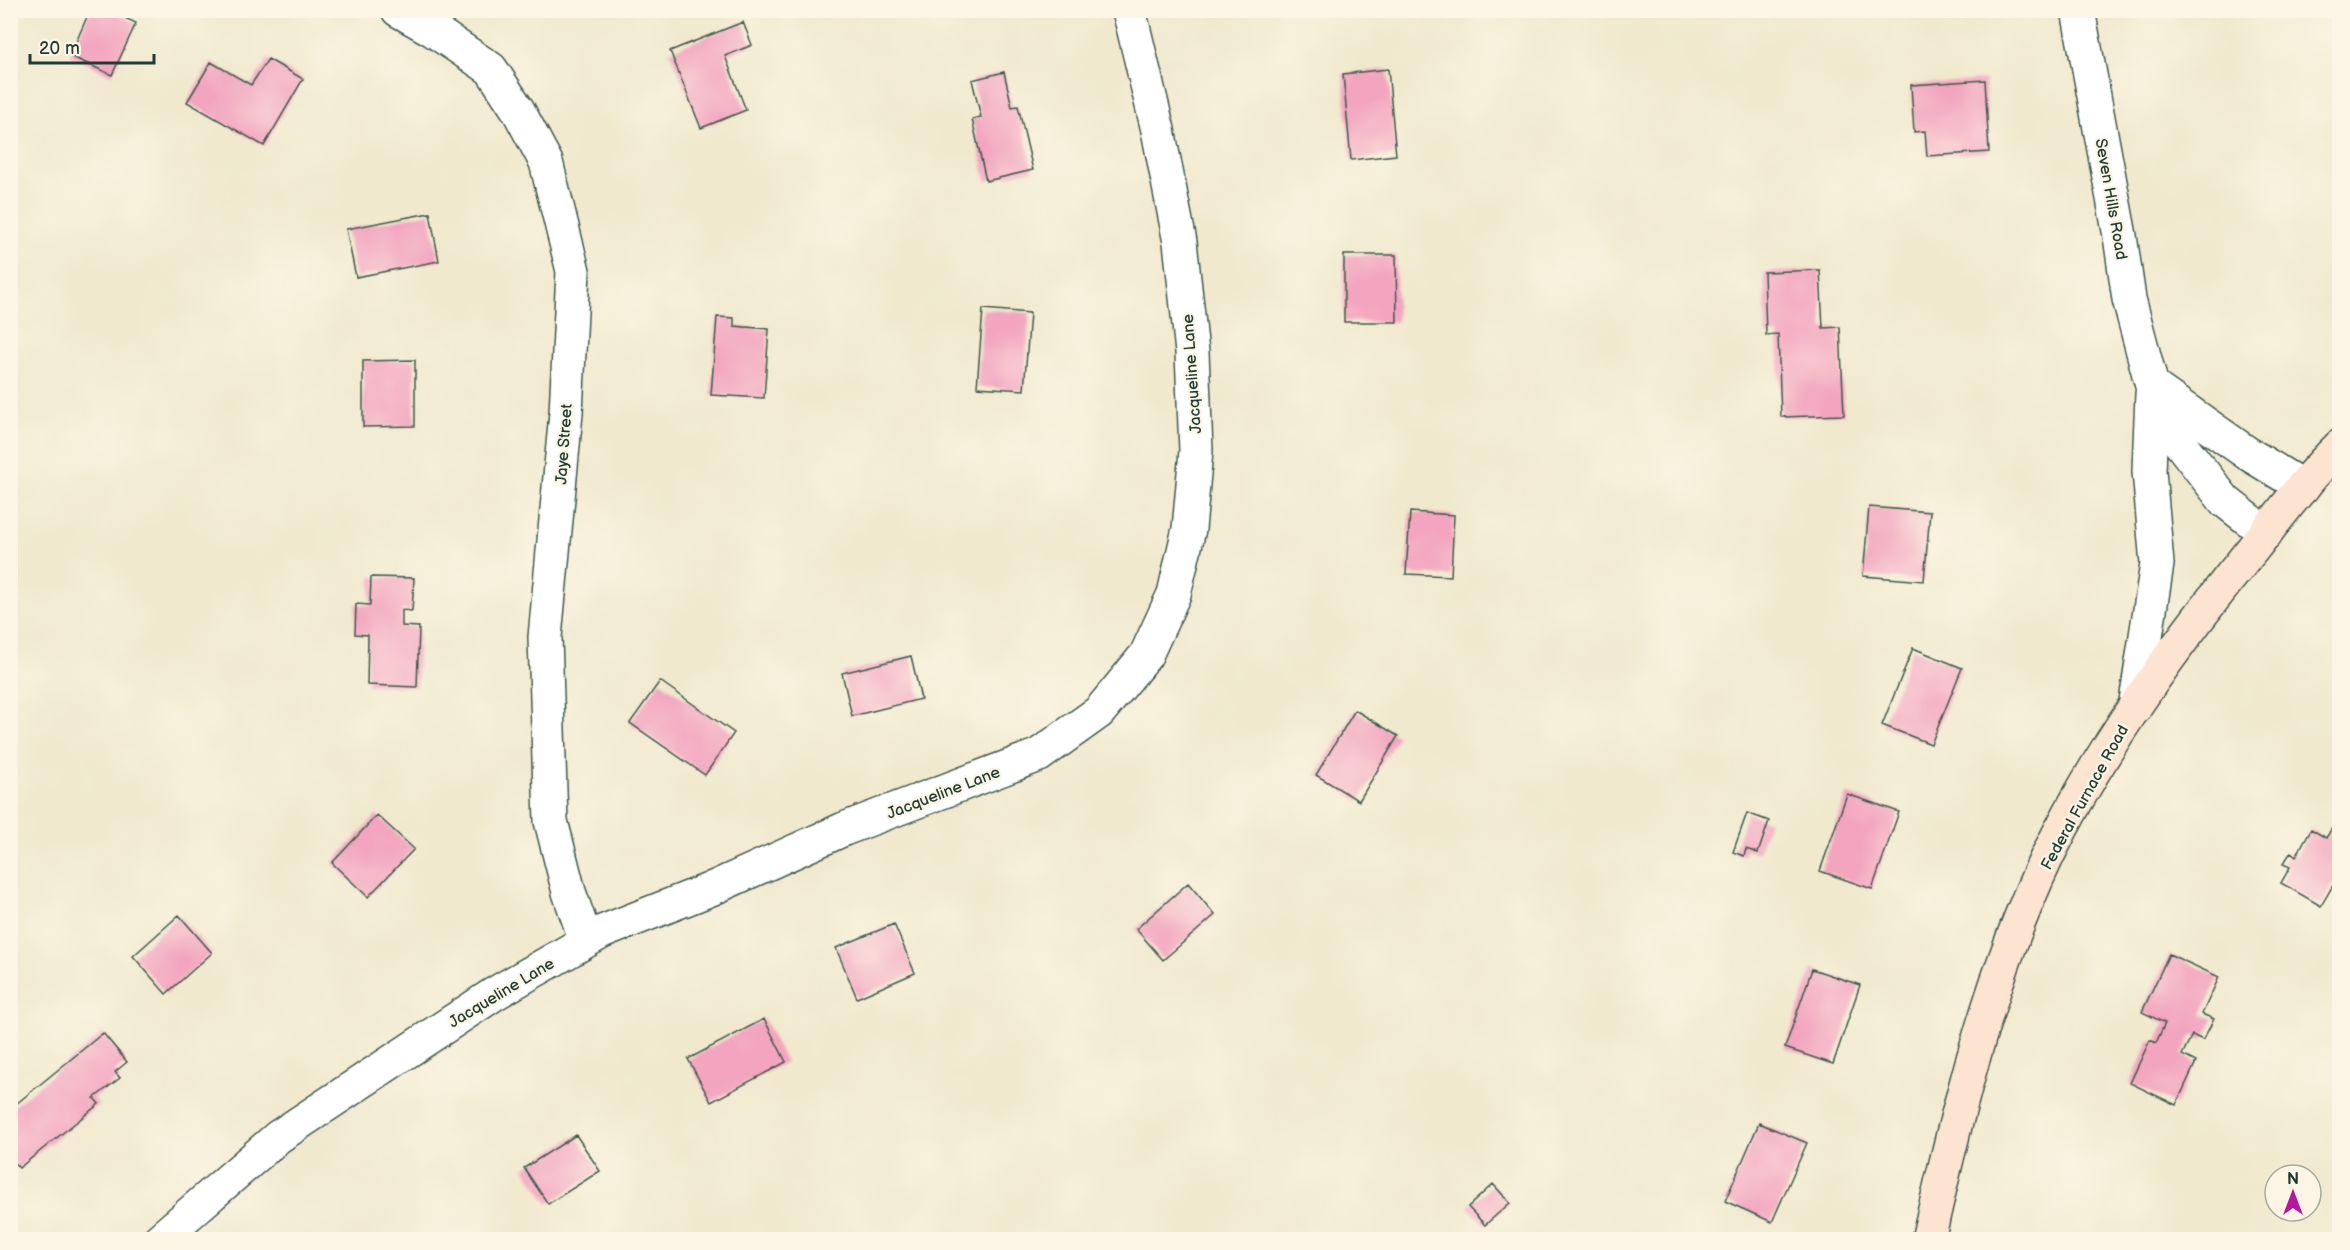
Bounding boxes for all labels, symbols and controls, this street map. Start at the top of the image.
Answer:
scale bar [30,27,154,65]
text: 20 m [39,38,80,59]
street label: Seven Hills Road [2090,137,2131,261]
street label: Jacqueline Lane [1179,313,1206,434]
street label: Jaye Street [552,403,577,485]
street label: Federal Furnace Road [2038,722,2133,874]
street label: Jacqueline Lane [884,763,1003,824]
street label: Jacqueline Lane [446,954,558,1032]
north arrow [2263,1163,2323,1223]
text: N [2287,1170,2299,1189]

